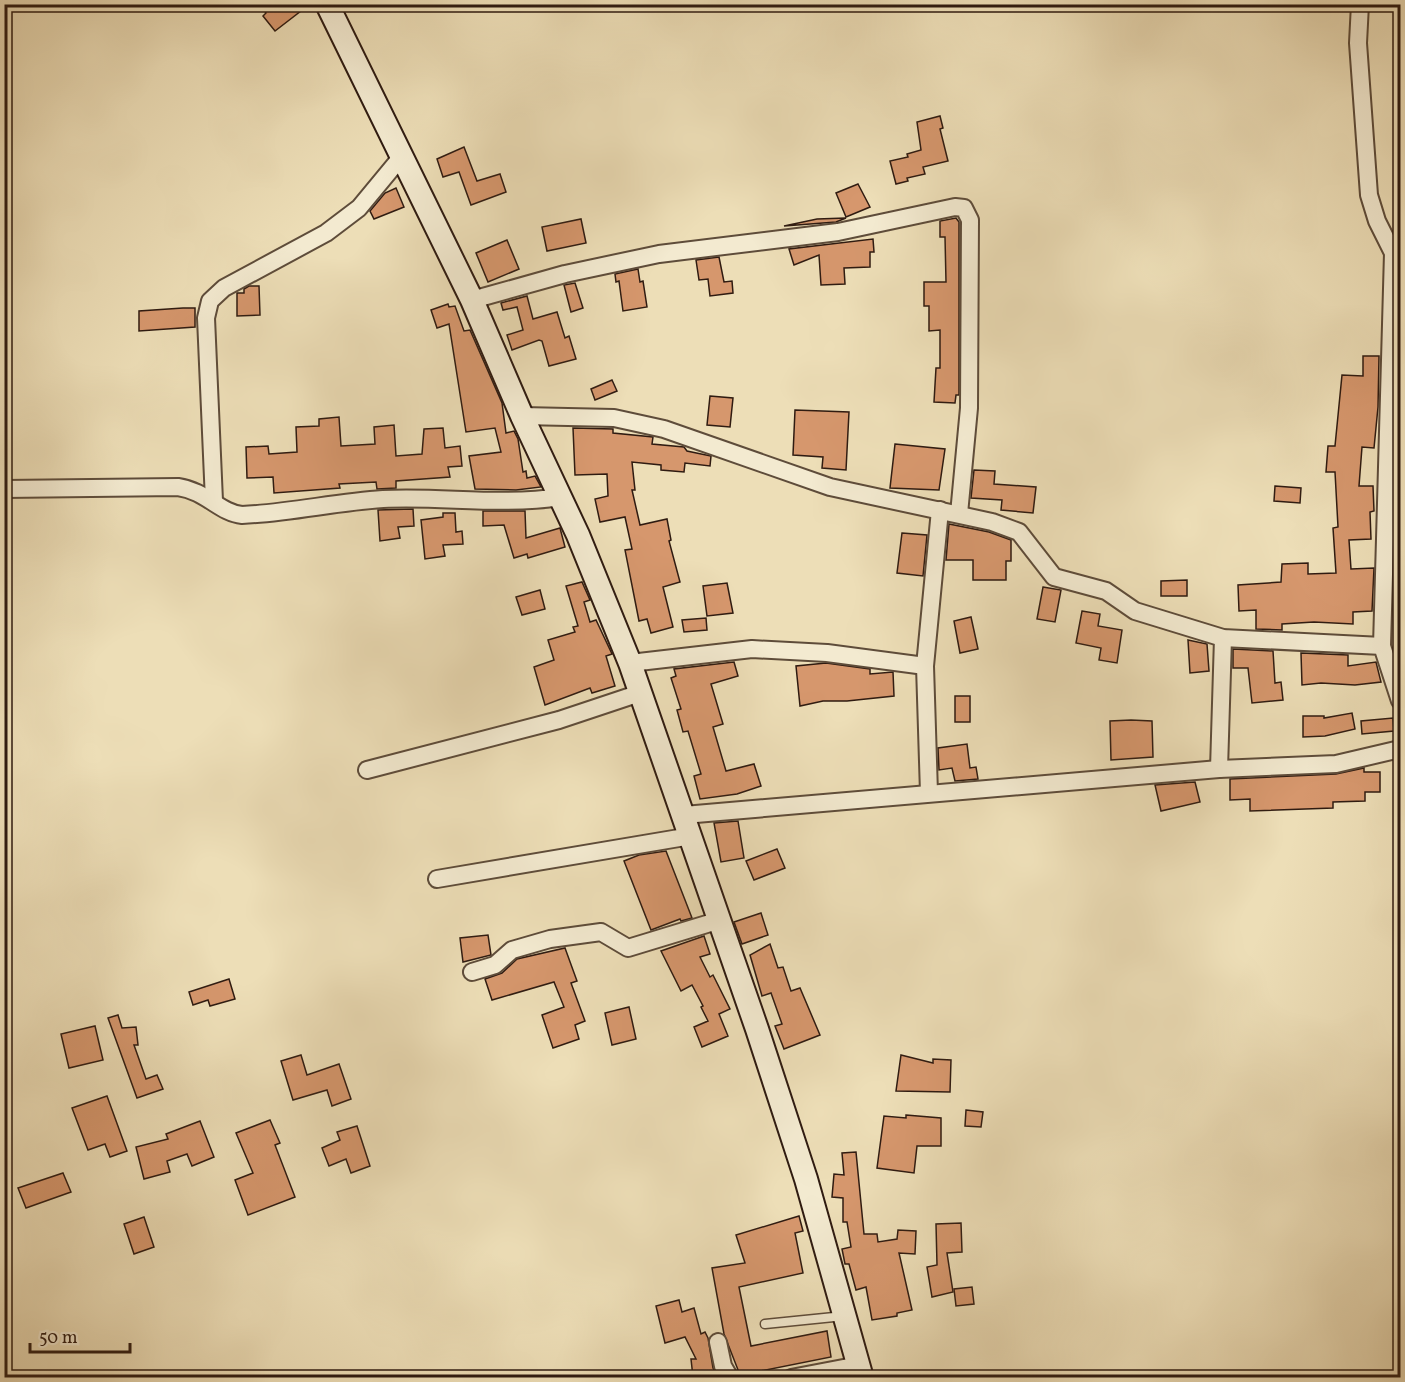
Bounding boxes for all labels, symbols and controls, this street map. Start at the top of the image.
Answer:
scale bar [30,1316,130,1354]
text: 50 m [39,1326,78,1351]

